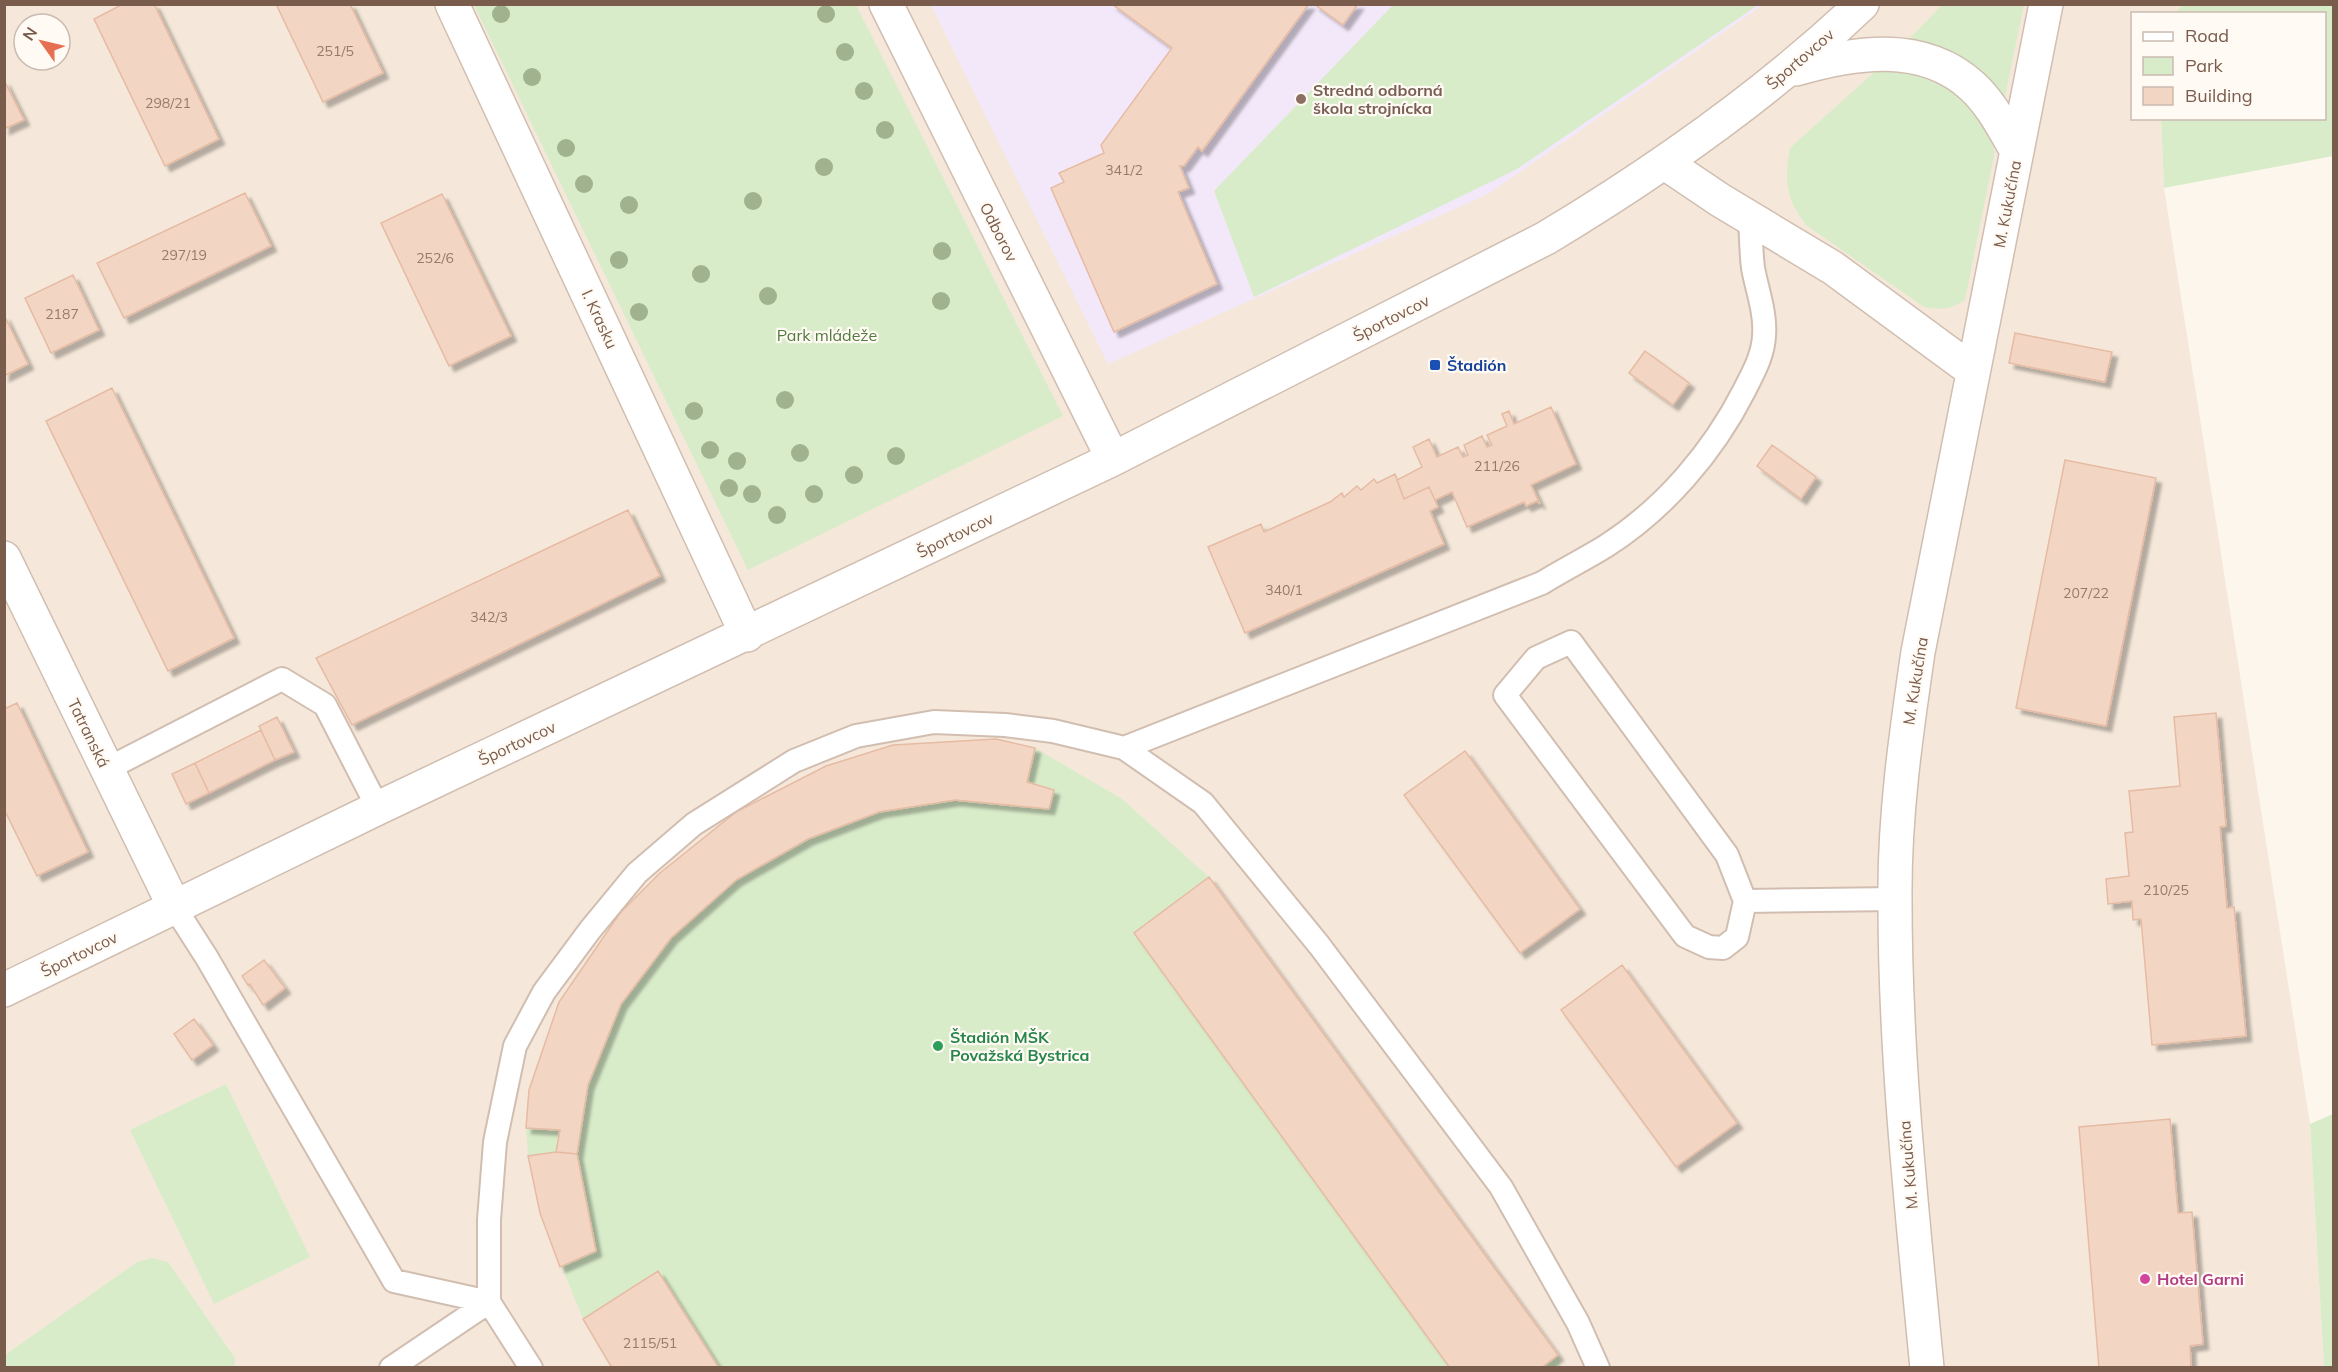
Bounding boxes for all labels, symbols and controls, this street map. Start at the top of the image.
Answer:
north arrow [12,12,72,72]
legend [2131,12,2326,120]
text: N [18,23,41,44]
street label: Športovcov [1762,24,1838,94]
text: Road [2185,24,2229,47]
house number: 251/5 [316,42,354,60]
text: Park [2185,54,2224,77]
place label: Stredná odborná škola strojnícka [1313,80,1443,118]
text: Building [2185,84,2253,107]
marker: Stredná odborná škola strojnícka [1294,92,1308,106]
house number: 298/21 [145,94,191,112]
street label: M. Kukučína [1989,158,2025,250]
house number: 341/2 [1105,161,1143,179]
street label: Odborov [976,199,1023,265]
house number: 297/19 [161,246,207,264]
house number: 252/6 [416,249,454,267]
street label: I. Krasku [578,286,622,352]
street label: Športovcov [1349,290,1433,346]
house number: 2187 [45,305,79,323]
park label: Park mládeže [777,325,877,345]
place label: Štadión [1447,355,1506,375]
marker: Štadión [1428,358,1442,372]
house number: 211/26 [1474,457,1520,475]
street label: Športovcov [913,508,997,562]
house number: 340/1 [1265,581,1303,599]
house number: 207/22 [2063,584,2109,602]
house number: 342/3 [470,608,508,626]
street label: M. Kukučína [1898,636,1932,726]
street label: Tatranská [64,695,114,771]
street label: Športovcov [475,716,559,770]
house number: 210/25 [2143,881,2189,899]
street label: Športovcov [37,927,121,981]
place label: Štadión MŠK Považská Bystrica [950,1027,1090,1065]
marker: Štadión MŠK Považská Bystrica [931,1039,945,1053]
street label: M. Kukučína [1894,1120,1922,1210]
place label: Hotel Garni [2157,1269,2244,1289]
marker: Hotel Garni [2138,1272,2152,1286]
house number: 2115/51 [623,1334,677,1352]

